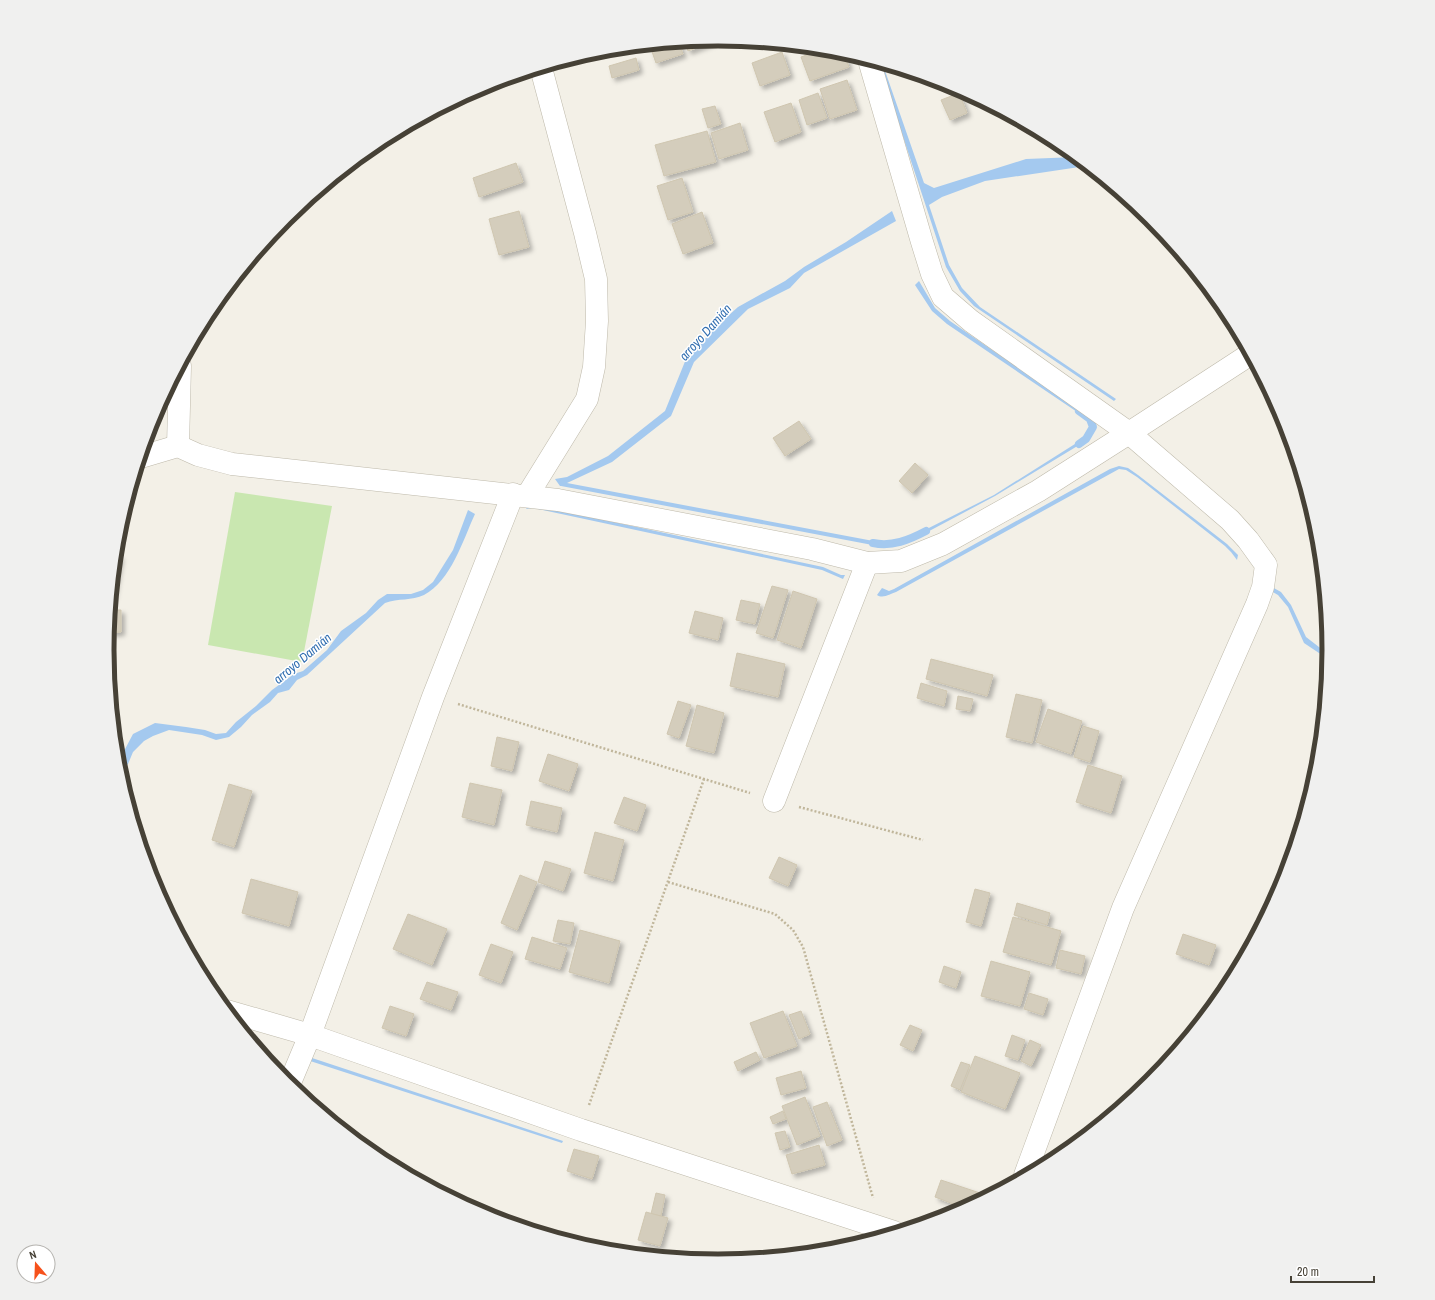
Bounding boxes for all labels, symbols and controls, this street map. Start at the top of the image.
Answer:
water label: arroyo Damián [675,300,735,364]
water label: arroyo Damián [270,629,335,688]
north arrow [16,1244,56,1284]
text: N [27,1247,38,1262]
scale bar [1291,1258,1374,1284]
text: 20 m [1297,1264,1319,1280]

